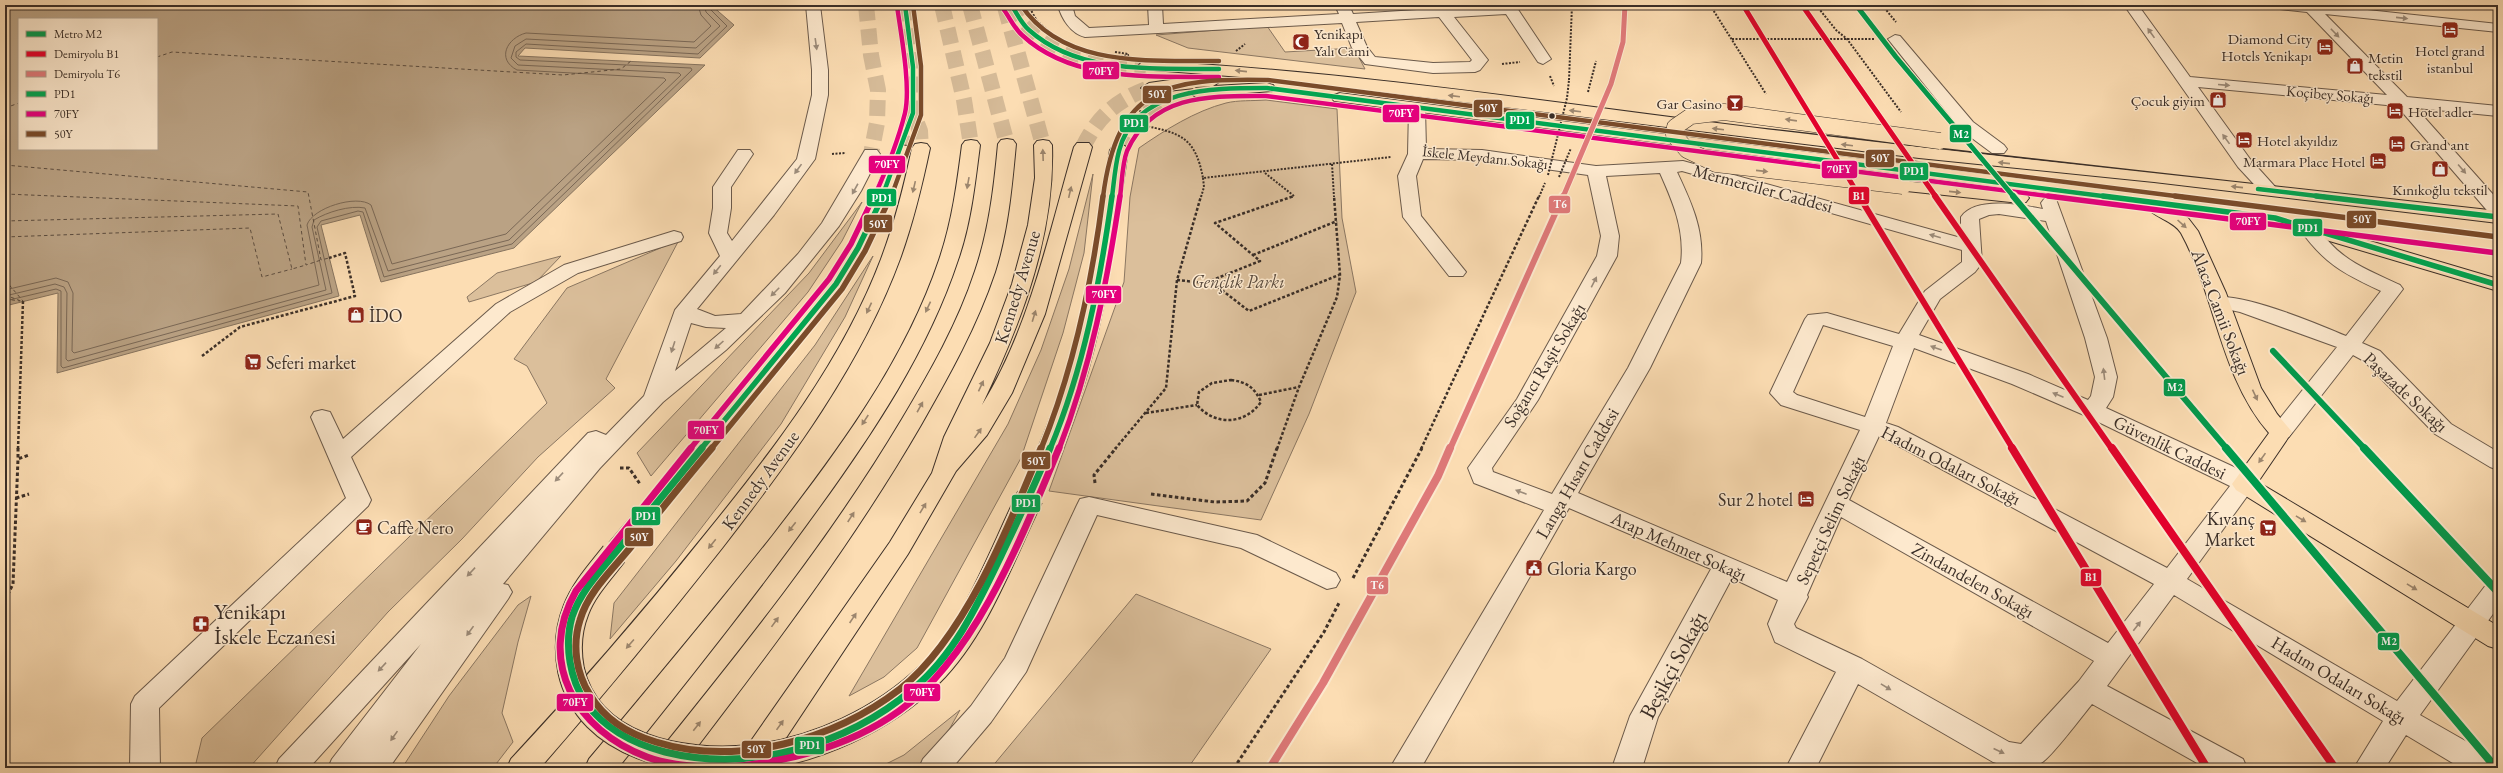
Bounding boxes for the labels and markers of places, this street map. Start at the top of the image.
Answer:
hotel icon: Hotel grand istanbul [2440,20,2460,40]
place label: Yenikapı Yalı Cami [1314,24,1370,60]
place label: Diamond City Hotels Yenikapı [2221,29,2312,65]
mosque icon: Yenikapı Yalı Cami [1291,32,1311,52]
hotel icon: Diamond City Hotels Yenikapı [2315,37,2335,57]
place label: Hotel grand istanbul [2415,41,2485,77]
place label: Metin tekstil [2368,48,2403,84]
shop icon: Metin tekstil [2345,56,2365,76]
shop icon: Çocuk giyim [2208,90,2228,110]
place label: Çocuk giyim [2131,91,2205,110]
bar icon: Gar Casino [1725,93,1745,113]
place label: Gar Casino [1657,94,1722,113]
hotel icon: Hotel adler [2385,101,2405,121]
place label: Hotel adler [2408,102,2473,121]
unlabelled marker [1547,111,1557,121]
hotel icon: Hotel akyıldız [2234,130,2254,150]
place label: Hotel akyıldız [2257,131,2338,150]
hotel icon: Grand ant [2387,134,2407,154]
place label: Grand ant [2410,135,2469,154]
hotel icon: Marmara Place Hotel [2368,151,2388,171]
place label: Marmara Place Hotel [2243,152,2365,171]
shop icon: Kınıkoğlu tekstil [2430,159,2450,179]
place label: Kınıkoğlu tekstil [2392,180,2488,199]
place label: İDO [369,304,402,327]
shop icon: İDO [346,305,366,325]
place label: Seferi market [266,351,356,374]
supermarket icon: Seferi market [243,352,263,372]
place label: Sur 2 hotel [1718,488,1793,511]
hotel icon: Sur 2 hotel [1796,489,1816,509]
place label: Kıvanç Market [2205,507,2255,551]
place label: Caffè Nero [377,516,454,539]
cafe icon: Caffè Nero [354,517,374,537]
supermarket icon: Kıvanç Market [2258,518,2278,538]
place label: Gloria Kargo [1547,557,1637,580]
public building icon: Gloria Kargo [1524,558,1544,578]
place label: Yenikapı İskele Eczanesi [214,597,336,651]
pharmacy icon: Yenikapı İskele Eczanesi [191,614,211,634]

